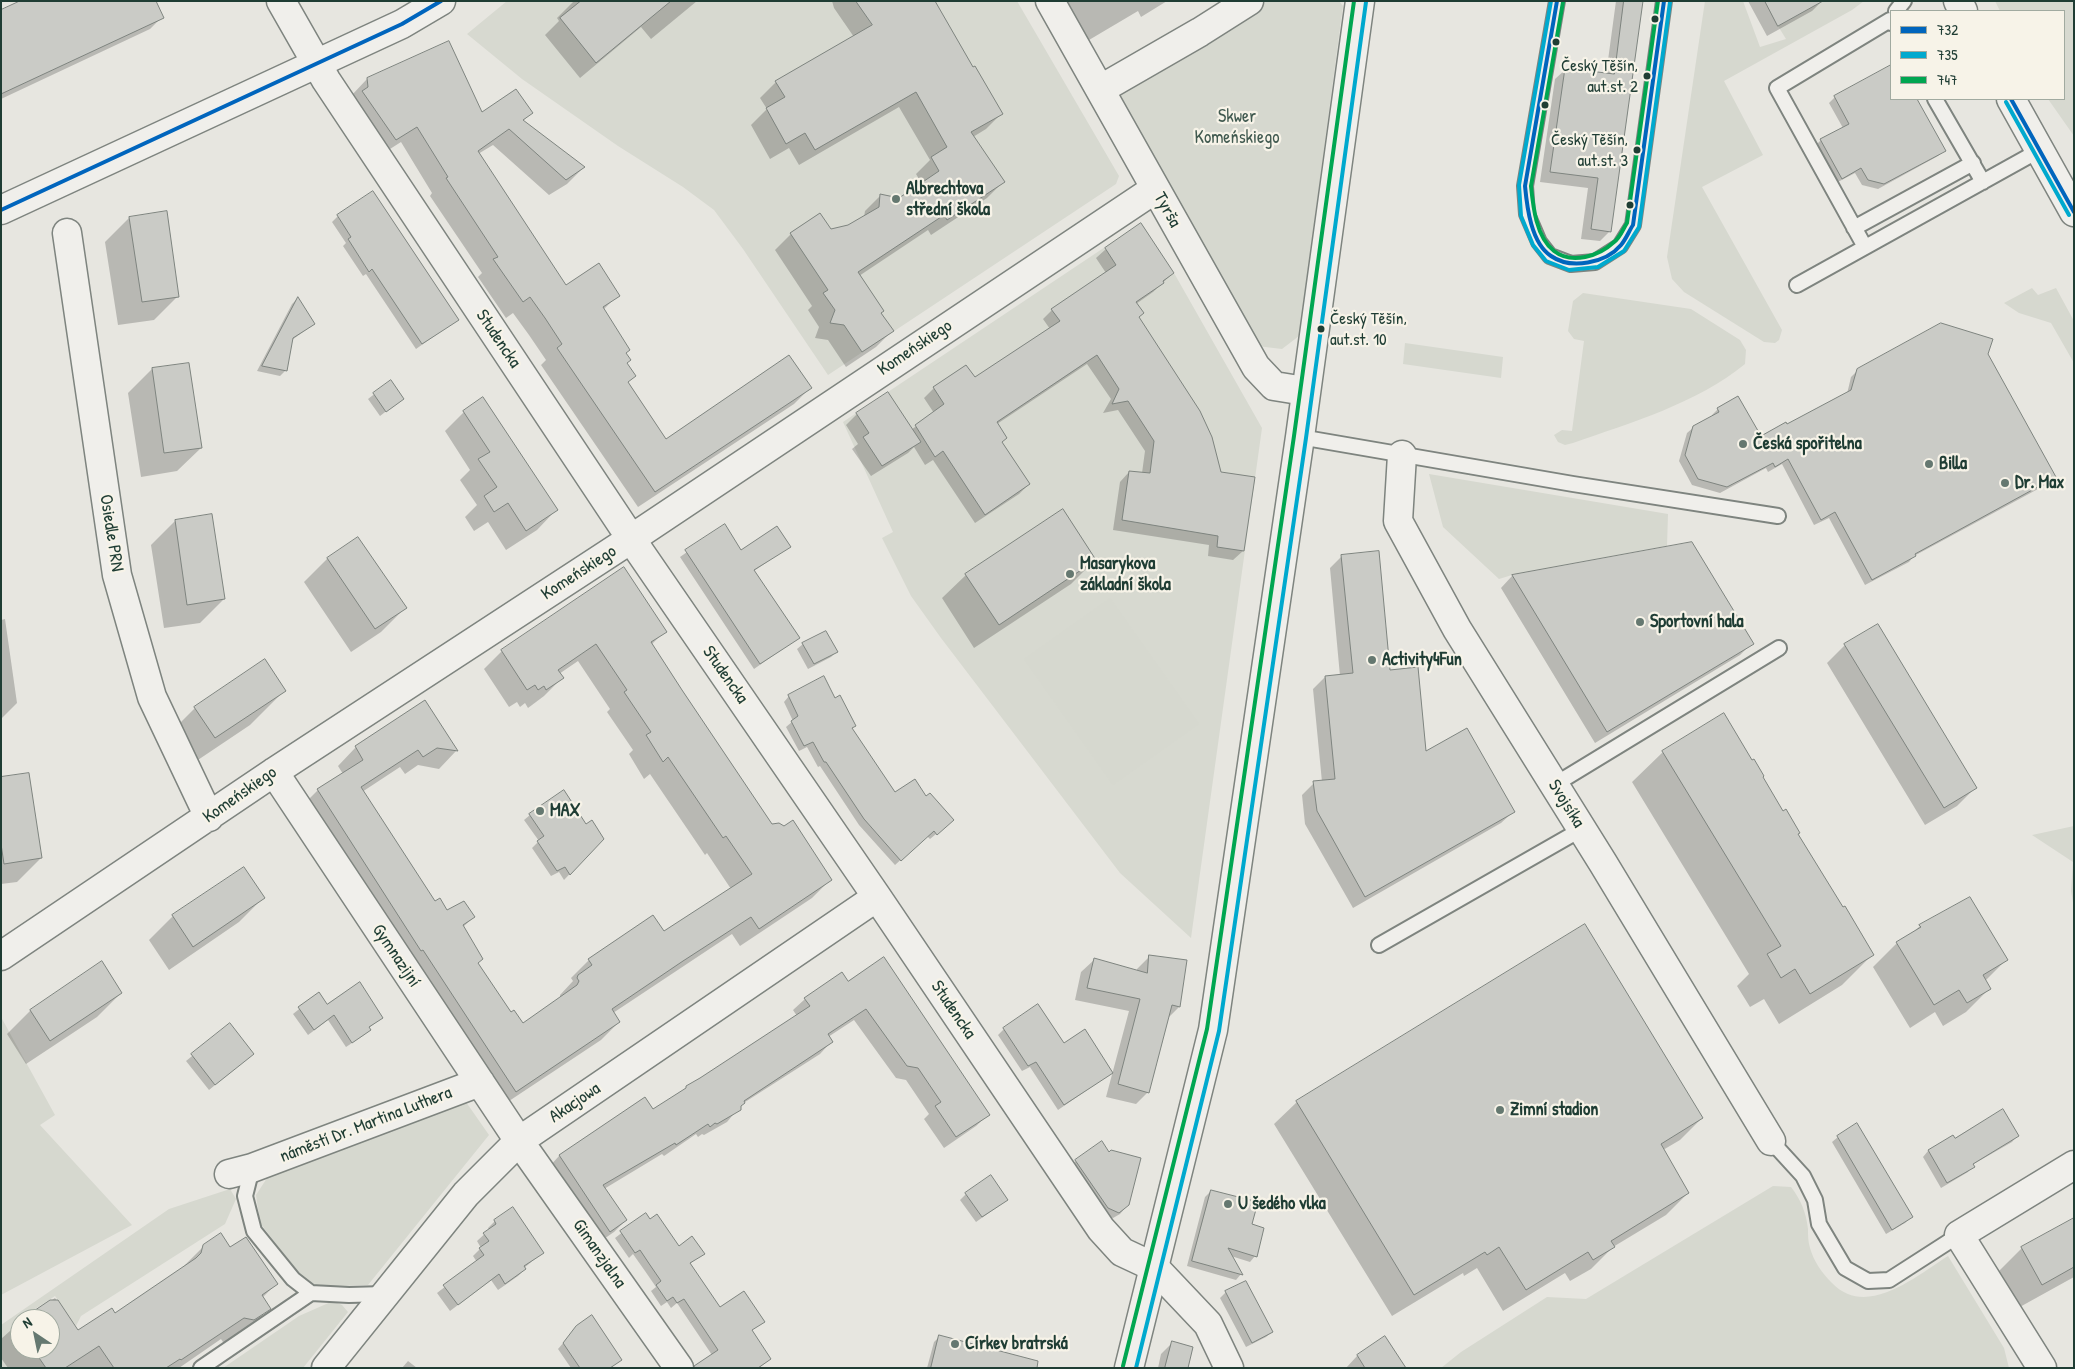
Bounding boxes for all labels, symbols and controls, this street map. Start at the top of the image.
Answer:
legend [1890,10,2065,100]
unlabelled marker [1650,14,1660,24]
text: 732 [1937,19,1958,40]
unlabelled marker [1551,37,1561,47]
text: 735 [1937,44,1958,65]
place label: Český Těšín, aut.st. 2 [1561,56,1638,96]
text: 747 [1937,69,1957,90]
marker: Český Těšín, aut.st. 2 [1642,71,1652,81]
unlabelled marker [1540,100,1550,110]
park label: Skwer Komeńskiego [1194,106,1280,148]
place label: Český Těšín, aut.st. 3 [1551,130,1628,170]
marker: Český Těšín, aut.st. 3 [1632,145,1642,155]
place label: Albrechtova střední škola [906,178,990,220]
street label: Tyrša [1149,189,1185,231]
marker: Albrechtova střední škola [890,193,902,205]
unlabelled marker [1625,200,1635,210]
street label: Studencka [471,306,525,372]
place label: Český Těšín, aut.st. 10 [1330,309,1407,349]
street label: Komeńskiego [874,315,956,381]
marker: Český Těšín, aut.st. 10 [1316,324,1326,334]
place label: Česká spořitelna [1753,433,1862,455]
marker: Česká spořitelna [1737,438,1749,450]
place label: Billa [1939,453,1967,475]
marker: Billa [1923,458,1935,470]
place label: Dr. Max [2015,472,2064,494]
marker: Dr. Max [1999,477,2011,489]
street label: Osiedle PRN [94,493,128,573]
street label: Komeńskiego [537,541,621,605]
place label: Masarykova základní škola [1080,553,1171,596]
marker: Masarykova základní škola [1064,568,1076,580]
place label: Sportovní hala [1650,611,1744,633]
marker: Sportovní hala [1634,616,1646,628]
street label: Studencka [697,642,753,708]
place label: Activity4Fun [1382,649,1462,671]
marker: Activity4Fun [1366,654,1378,666]
street label: Komeńskiego [199,762,281,828]
street label: Svojsíka [1543,776,1589,832]
place label: MAX [550,800,580,822]
marker: MAX [534,805,546,817]
street label: Gymnazijní [367,920,425,992]
street label: Studencka [926,977,980,1043]
street label: Akacjowa [545,1078,605,1128]
street label: náměstí Dr. Martina Luthera [277,1082,455,1168]
place label: Zimní stadion [1510,1099,1598,1121]
marker: Zimní stadion [1494,1104,1506,1116]
place label: U šedého vlka [1238,1193,1326,1215]
marker: U šedého vlka [1222,1198,1234,1210]
street label: Gimanzjalna [567,1215,631,1293]
north arrow [10,1309,60,1359]
text: N [18,1312,35,1332]
place label: Církev bratrská [965,1333,1068,1355]
marker: Církev bratrská [949,1338,961,1350]

